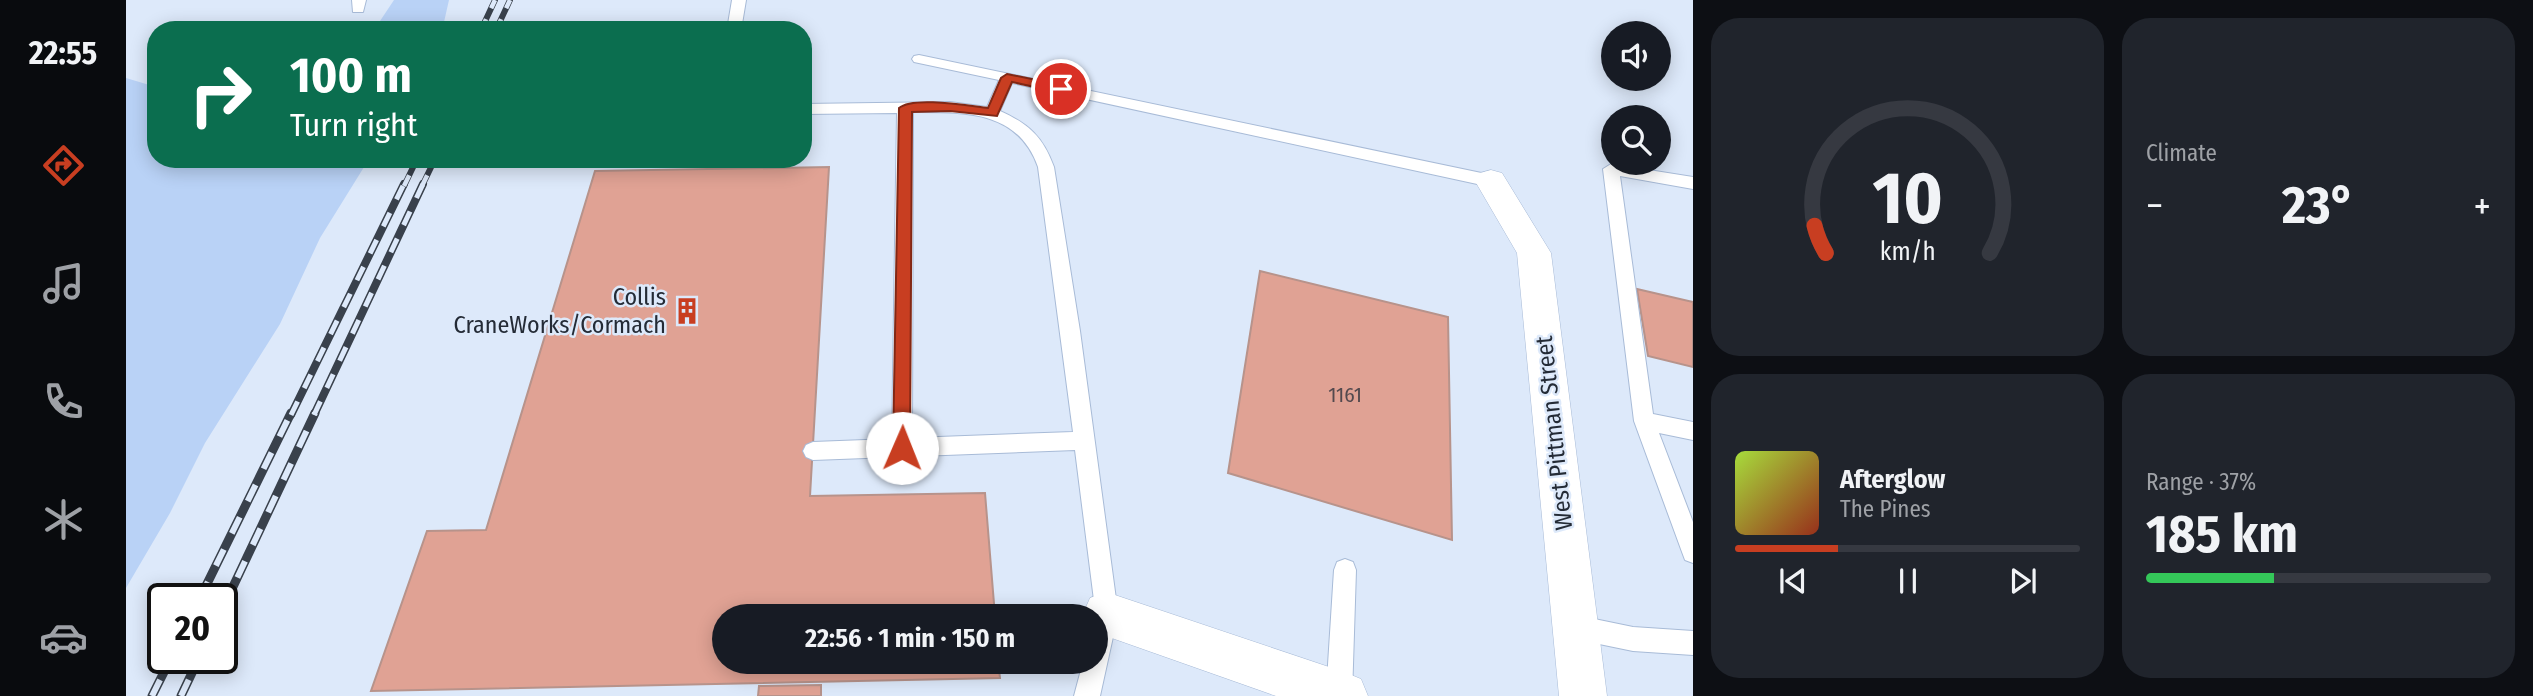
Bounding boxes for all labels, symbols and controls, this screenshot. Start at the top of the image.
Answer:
map controls [1601,21,1671,175]
button: sound [1601,21,1671,91]
text: 22:55 [29,34,97,72]
text: 100 m [290,46,412,105]
icon: right [175,49,266,140]
pin [1031,59,1091,119]
icon: arrive [1042,70,1080,108]
button: search [1601,105,1671,175]
text: Turn right [290,106,417,144]
text: Climate [2146,139,2217,167]
icon: directions [39,141,88,190]
text: 10 [1872,155,1943,242]
text: 23° [2282,174,2355,237]
text: − [2146,183,2163,229]
text: + [2474,183,2491,229]
text: km/h [1880,237,1935,267]
icon: music [39,259,88,308]
place label: Collis CraneWorks/Cormach [454,283,666,339]
building icon: Collis CraneWorks/Cormach [672,296,702,326]
street label: West Pittman Street [1530,334,1578,532]
icon: phone [39,377,88,426]
house number: 1161 [1328,382,1362,408]
position arrow [865,411,939,485]
text: Afterglow [1840,464,1945,495]
text: Range · 37% [2146,468,2256,496]
icon: climate [39,495,88,544]
text: The Pines [1840,495,1931,523]
text: 185 km [2146,503,2298,566]
icon: previous [1774,562,1812,600]
icon: pause [1889,562,1927,600]
icon: next [2004,562,2042,600]
speed limit sign: 20 [147,583,238,674]
icon: car [39,613,88,662]
text: 22:56 · 1 min · 150 m [805,623,1015,654]

